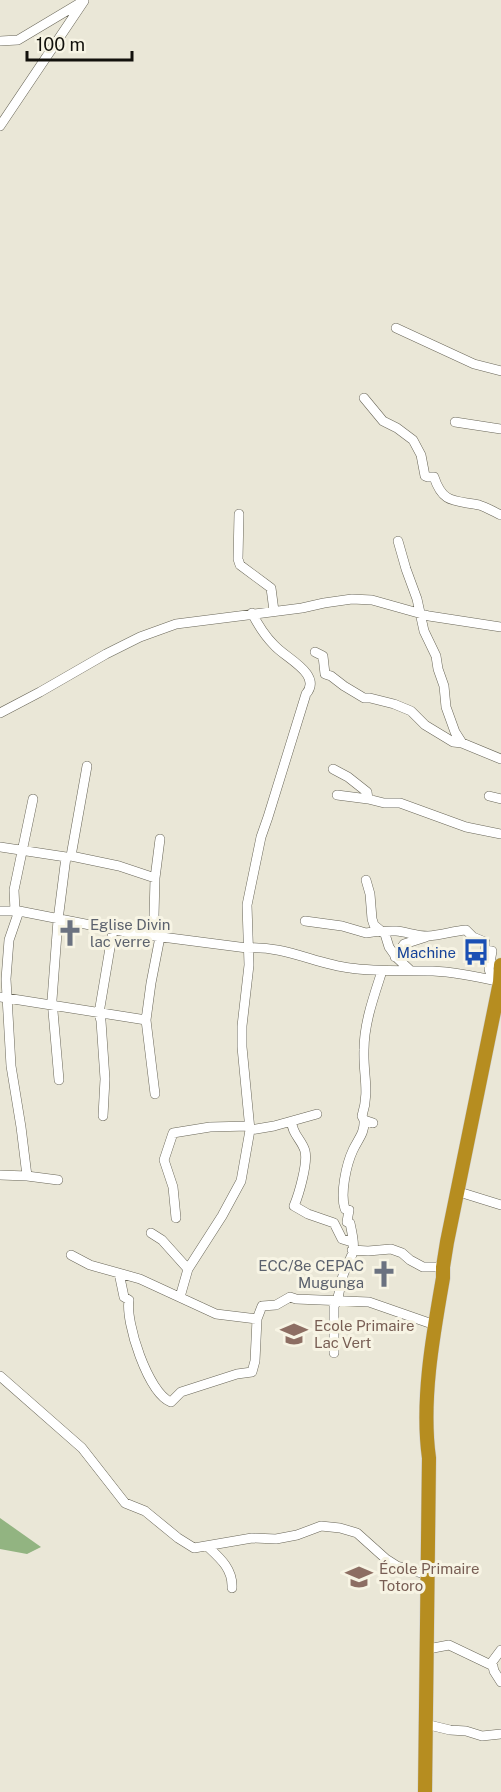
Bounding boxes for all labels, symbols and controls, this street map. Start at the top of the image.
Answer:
scale bar [27,24,132,62]
text: 100 m [36,34,85,55]
place label: Eglise Divin lac verre [90,916,170,950]
church icon: Eglise Divin lac verre [55,918,85,948]
bus stop icon: Machine [461,937,491,967]
place label: Machine [397,944,456,961]
place label: ECC/8e CEPAC Mugunga [258,1257,364,1291]
church icon: ECC/8e CEPAC Mugunga [369,1259,399,1289]
place label: Ecole Primaire Lac Vert [314,1317,415,1351]
school or university icon: Ecole Primaire Lac Vert [279,1319,309,1349]
place label: École Primaire Totoro [379,1560,480,1594]
school or university icon: École Primaire Totoro [344,1562,374,1592]

